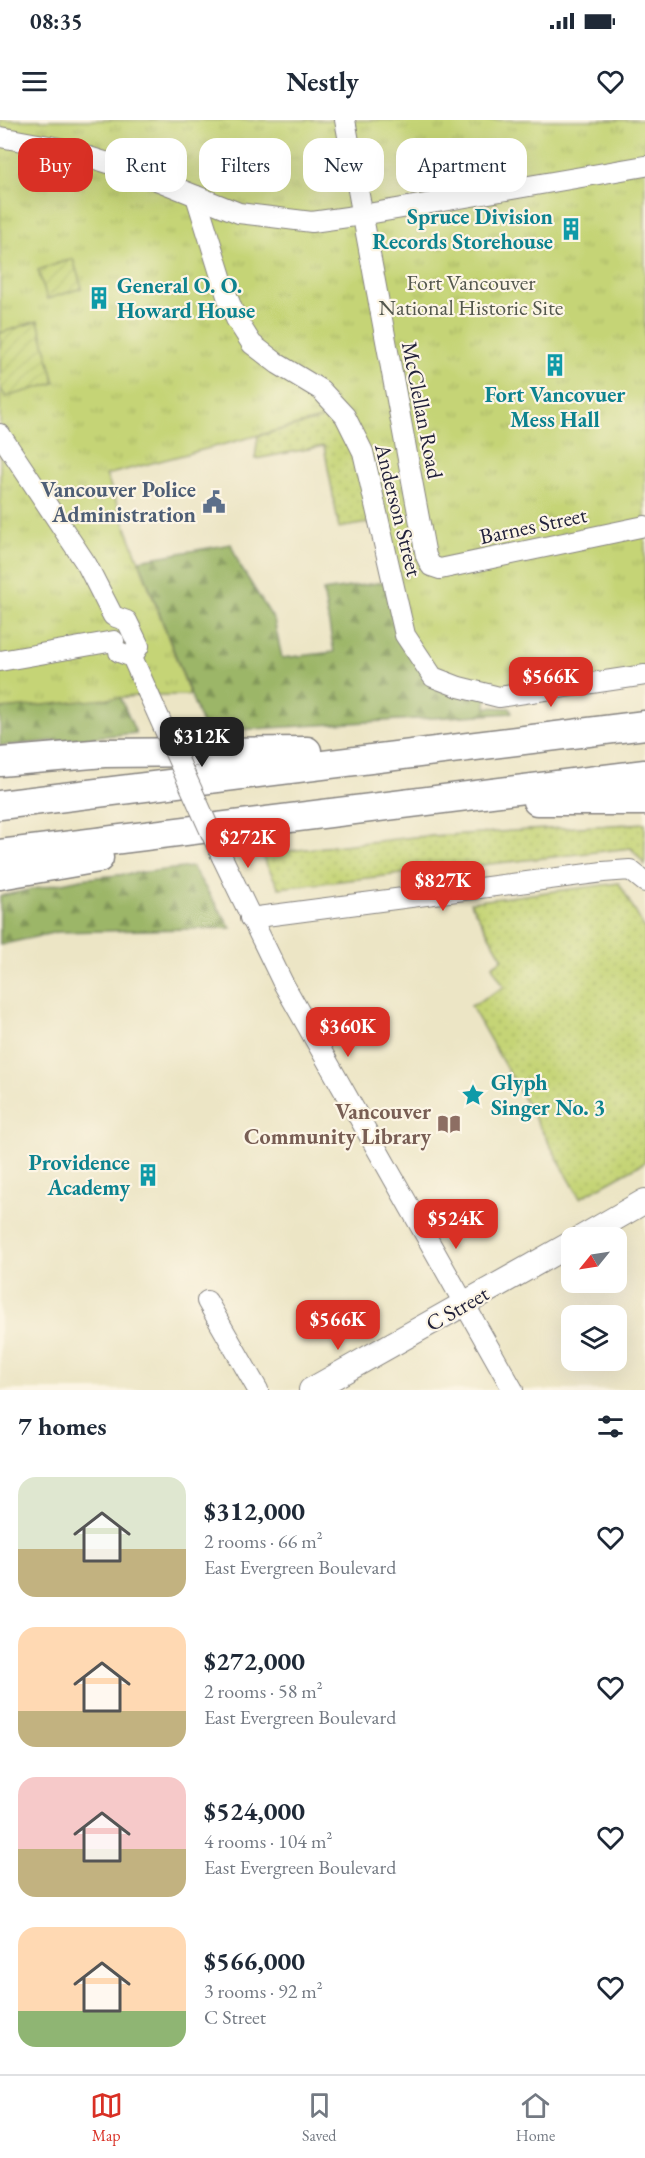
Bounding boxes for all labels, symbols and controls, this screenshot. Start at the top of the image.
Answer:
text: 08:35 [30,7,83,36]
text: Nestly [286,64,359,99]
icon: menu [18,65,51,98]
icon: heart [594,65,627,98]
chip: Buy [18,138,93,192]
chip: Rent [105,138,187,192]
chip: Filters [199,138,291,192]
chip: New [303,138,384,192]
chip: Apartment [396,138,527,192]
place label: Spruce Division Records Storehouse [372,202,554,256]
building icon: Spruce Division Records Storehouse [558,216,584,242]
park label: Fort Vancouver National Historic Site [379,268,564,322]
place label: General O. O. Howard House [117,271,255,325]
building icon: General O. O. Howard House [86,285,112,311]
street label: McClellan Road [395,339,450,482]
building icon: Fort Vancovuer Mess Hall [542,352,568,378]
place label: Fort Vancovuer Mess Hall [485,380,626,434]
street label: Anderson Street [368,440,429,580]
place label: Vancouver Police Administration [41,475,197,529]
public building icon: Vancouver Police Administration [201,489,227,515]
street label: Barnes Street [477,500,590,551]
pin: $566K [509,657,593,708]
text: $566K [523,663,579,689]
pin: $312K [160,717,244,768]
text: $312K [174,723,230,749]
pin: $272K [206,818,290,869]
text: $272K [220,824,276,850]
pin: $827K [401,861,485,912]
text: $827K [415,867,471,893]
pin: $360K [306,1007,390,1058]
text: $360K [320,1013,376,1039]
place label: Glyph Singer No. 3 [491,1068,605,1122]
place icon: Glyph Singer No. 3 [460,1082,486,1108]
place label: Vancouver Community Library [244,1097,432,1151]
library icon: Vancouver Community Library [436,1111,462,1137]
place label: Providence Academy [28,1148,130,1202]
building icon: Providence Academy [135,1162,161,1188]
pin: $524K [414,1199,498,1250]
text: $524K [428,1205,484,1231]
north arrow [561,1227,627,1293]
map controls [561,1227,627,1371]
street label: C Street [420,1279,494,1338]
pin: $566K [296,1300,380,1351]
button: layers [561,1305,627,1371]
text: $566K [310,1306,366,1332]
text: 7 homes [18,1409,107,1443]
icon: filters [594,1410,627,1443]
text: $312,000 [204,1494,305,1528]
icon: home [66,1501,138,1573]
icon: heart [594,1521,627,1554]
text: 2 rooms · 66 m² [204,1528,323,1554]
text: East Evergreen Boulevard [204,1554,396,1580]
text: $272,000 [204,1644,305,1678]
icon: home [66,1651,138,1723]
icon: heart [594,1671,627,1704]
text: 2 rooms · 58 m² [204,1678,323,1704]
text: East Evergreen Boulevard [204,1704,396,1730]
text: $524,000 [204,1794,305,1828]
icon: home [66,1801,138,1873]
icon: heart [594,1821,627,1854]
text: 4 rooms · 104 m² [204,1828,332,1854]
text: East Evergreen Boulevard [204,1854,396,1880]
text: $566,000 [204,1944,305,1978]
icon: home [66,1951,138,2023]
icon: heart [594,1971,627,2004]
text: 3 rooms · 92 m² [204,1978,323,2004]
text: C Street [204,2004,266,2030]
tab: Map [90,2089,123,2146]
tab: Saved [302,2089,336,2146]
tab: Home [516,2089,555,2146]

